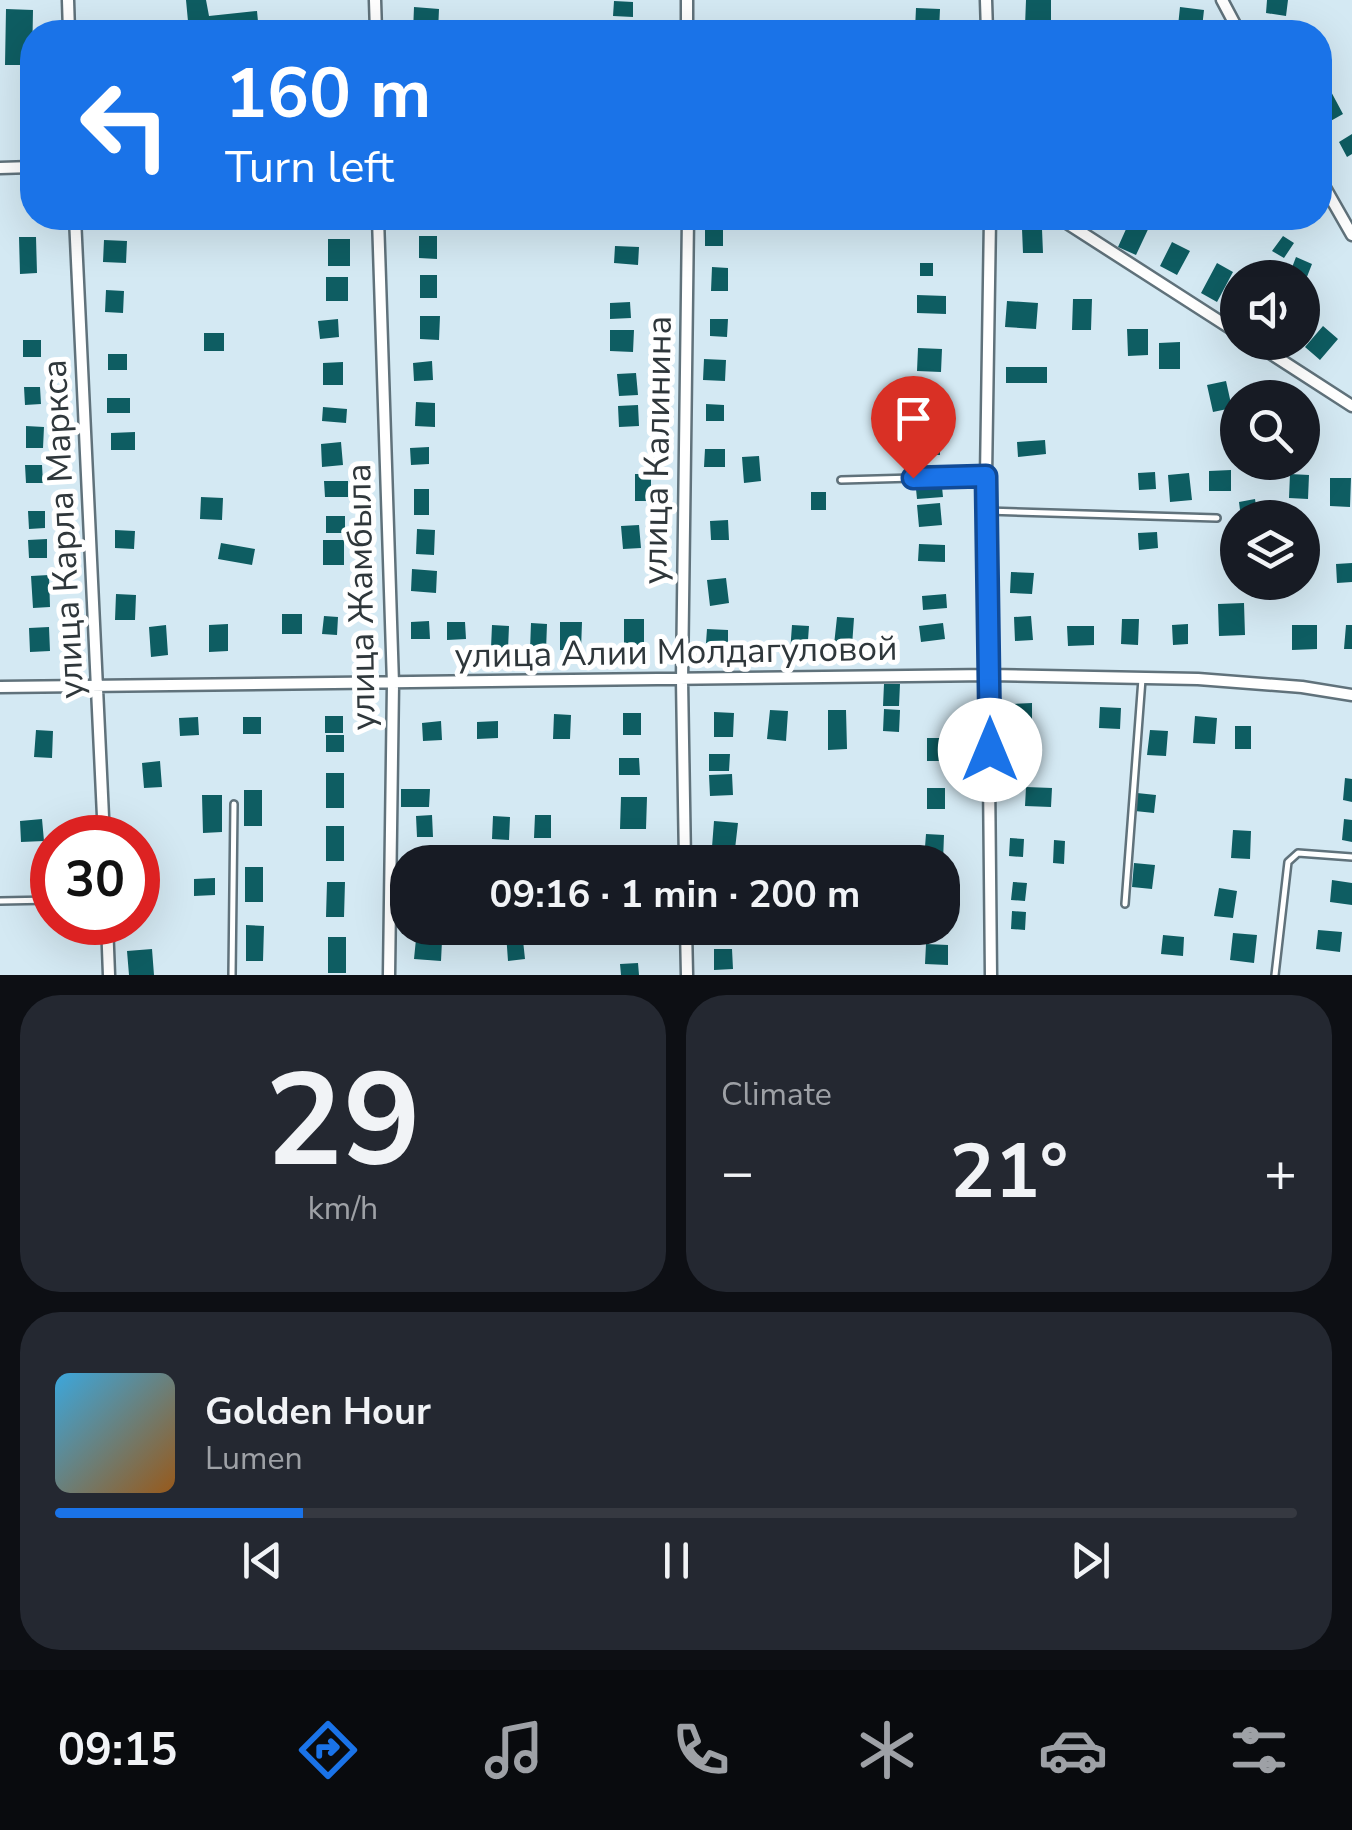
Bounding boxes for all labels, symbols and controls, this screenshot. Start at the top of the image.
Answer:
text: 160 m [225,46,431,142]
icon: left [60,60,190,190]
text: Turn left [225,137,394,198]
map controls [1220,260,1320,600]
button: sound [1220,260,1320,360]
street label: улица Калинина [631,315,683,585]
street label: улица Карла Маркса [31,358,95,700]
pin [871,376,956,479]
button: search [1220,380,1320,480]
icon: arrive [886,391,941,446]
street label: улица Жамбыла [335,463,387,731]
button: layers [1220,500,1320,600]
street label: улица Алии Молдагуловой [454,625,898,679]
position arrow [938,698,1042,802]
speed limit sign: 30 [30,815,160,945]
text: 09:16 · 1 min · 200 m [490,869,860,920]
text: 29 [265,1033,421,1210]
text: Climate [721,1073,832,1116]
text: 21° [950,1121,1068,1223]
text: − [721,1135,754,1210]
text: + [1264,1135,1297,1210]
text: km/h [308,1187,378,1230]
text: Golden Hour [205,1386,431,1437]
text: Lumen [205,1437,303,1480]
icon: previous [235,1533,290,1588]
icon: pause [649,1533,704,1588]
icon: next [1063,1533,1118,1588]
icon: directions [293,1715,363,1785]
icon: music [479,1715,549,1785]
icon: phone [666,1715,736,1785]
icon: climate [852,1715,922,1785]
icon: car [1038,1715,1108,1785]
icon: filters [1224,1715,1294,1785]
text: 09:15 [58,1720,177,1781]

